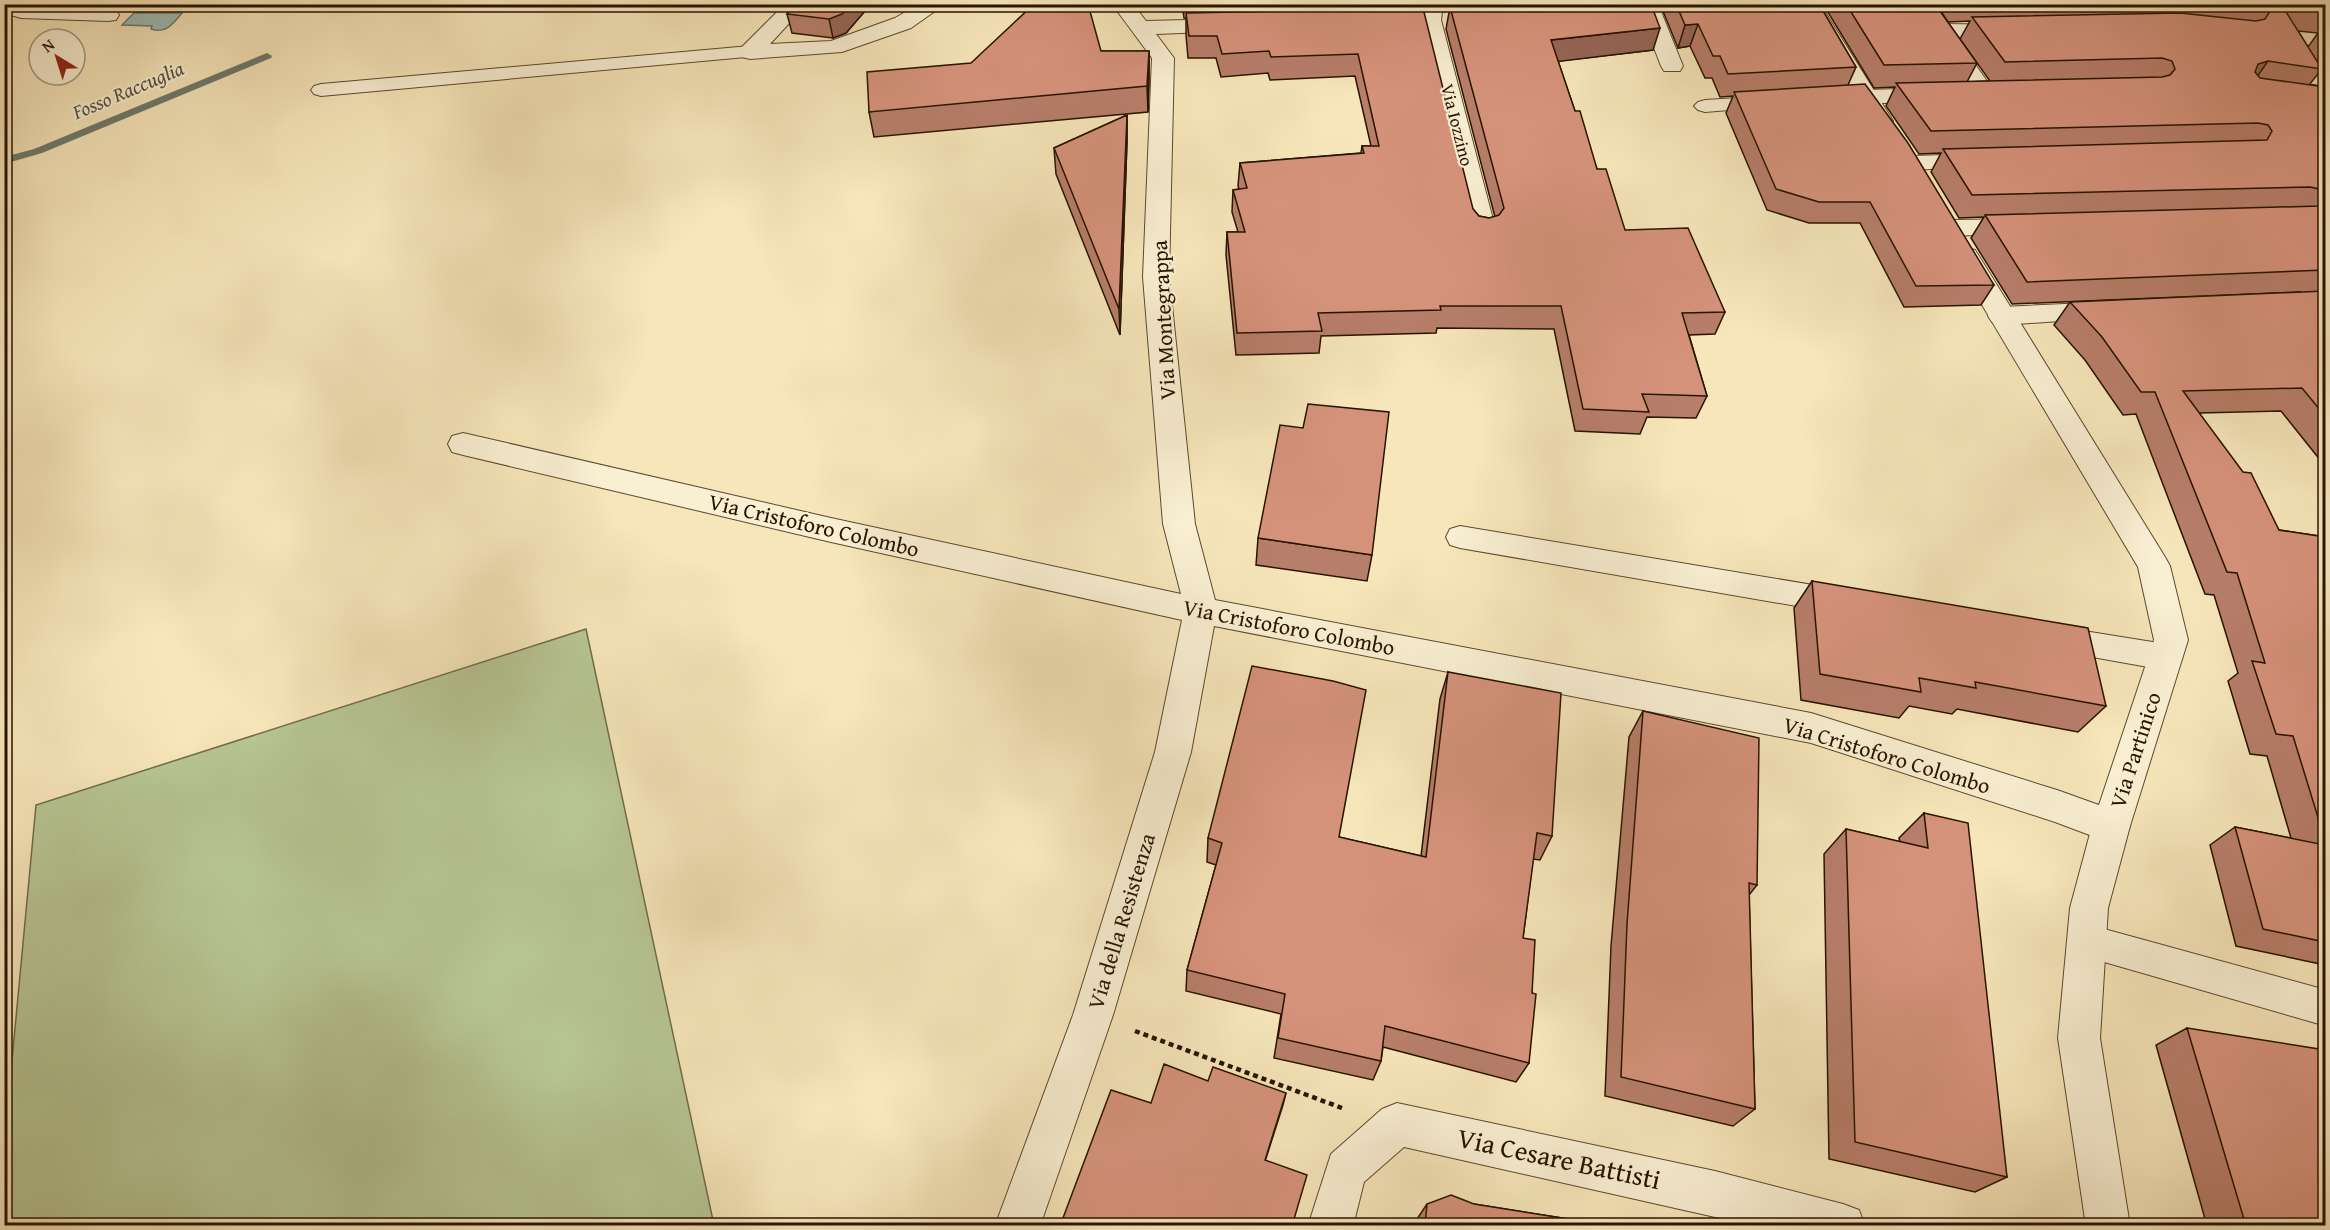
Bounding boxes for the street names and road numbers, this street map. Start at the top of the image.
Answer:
street label: Via Iozzino [1434,81,1481,169]
street label: Via Montegrappa [1143,239,1183,401]
street label: Via Cristoforo Colombo [706,485,922,565]
street label: Via Cristoforo Colombo [1180,591,1398,663]
street label: Via Partinico [2101,688,2169,812]
street label: Via Cristoforo Colombo [1780,708,1994,802]
street label: Via della Resistenza [1079,828,1163,1013]
street label: Via Cesare Battisti [1454,1117,1664,1199]

